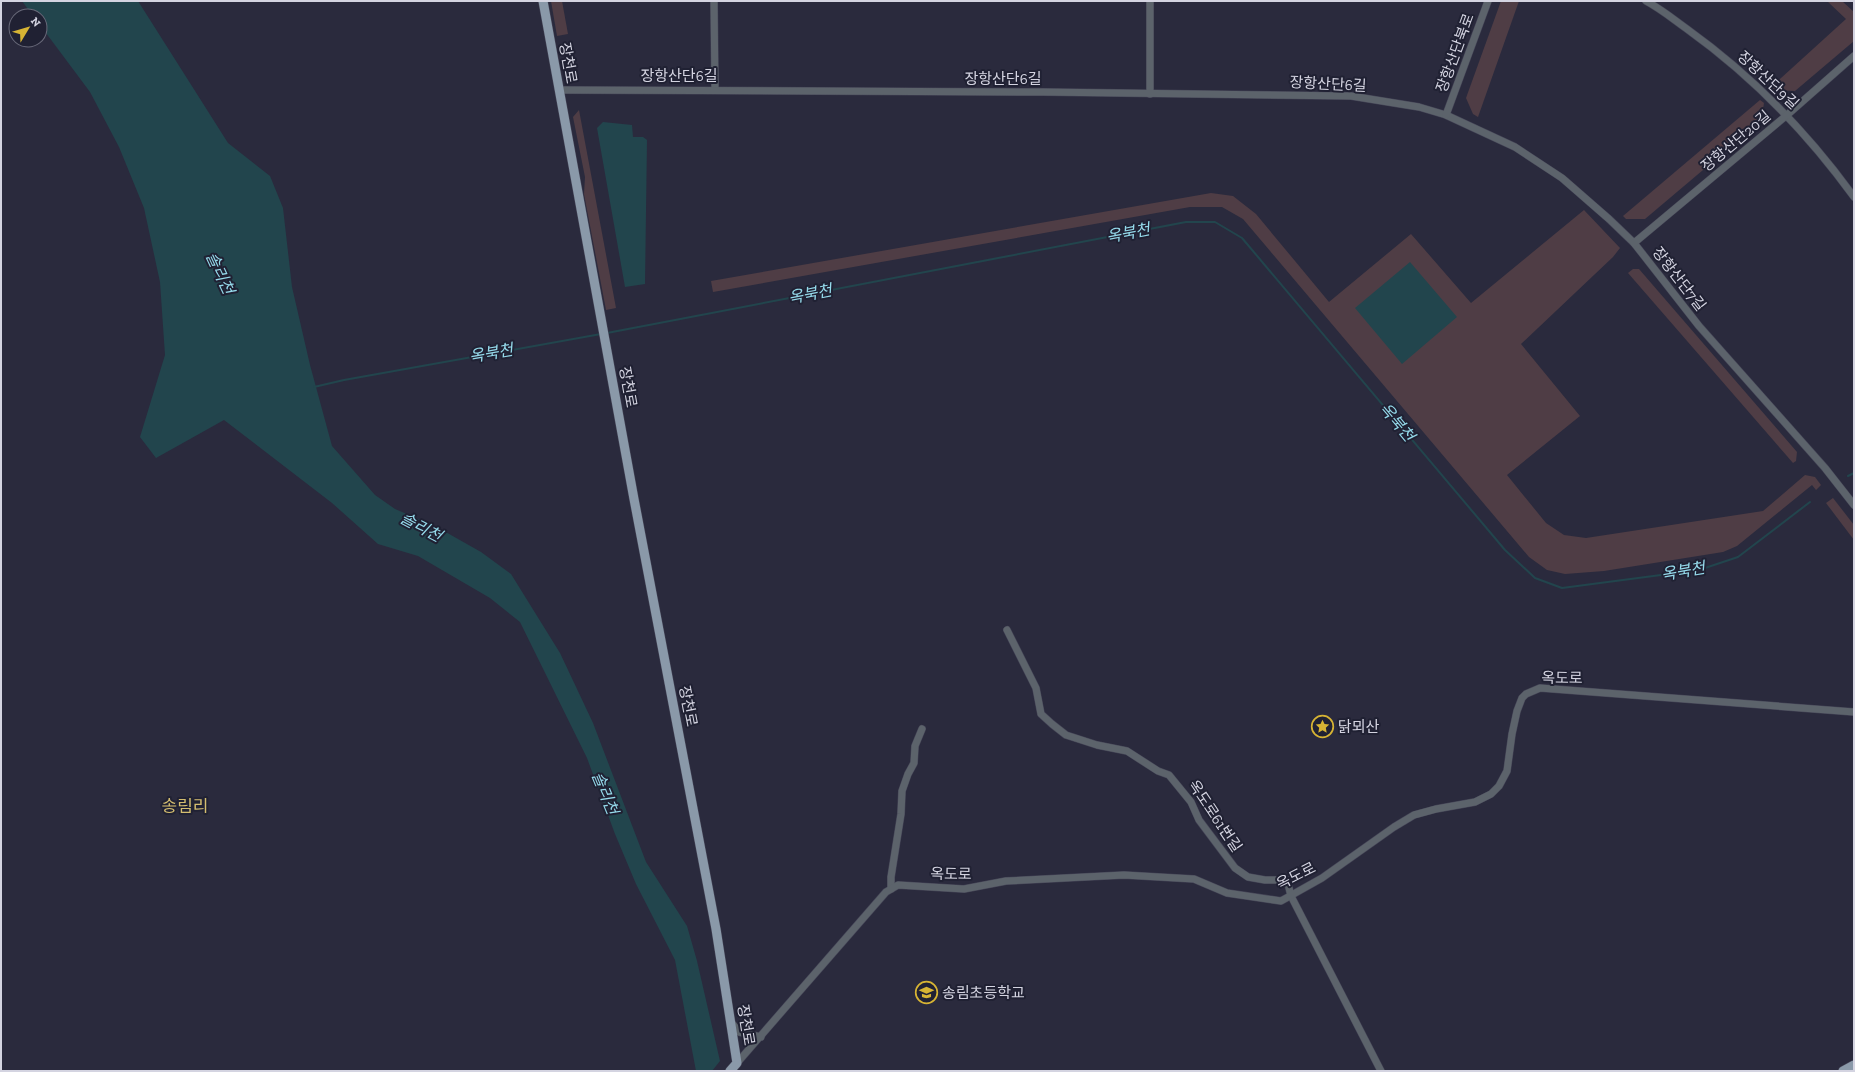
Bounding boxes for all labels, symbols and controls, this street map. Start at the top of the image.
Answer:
north arrow [8,8,48,48]
street label: 장항산단북로 [1432,11,1478,95]
text: N [28,15,44,30]
street label: 장천로 [556,41,580,85]
street label: 장항산단9길 [1734,47,1802,113]
street label: 장항산단6길 [641,67,717,85]
street label: 장항산단6길 [965,70,1041,88]
street label: 장항산단6길 [1289,73,1367,95]
street label: 장항산단20길 [1698,107,1774,175]
water label: 옥북천 [1105,219,1154,247]
street label: 장항산단7길 [1648,243,1710,315]
water label: 솔리천 [202,249,239,299]
water label: 옥북천 [787,280,836,308]
water label: 옥북천 [468,339,517,366]
street label: 장천로 [616,365,640,409]
water label: 옥북천 [1376,399,1420,447]
water label: 솔리천 [397,508,447,547]
water label: 옥북천 [1660,557,1709,584]
street label: 옥도로 [1541,669,1583,687]
street label: 장천로 [675,684,701,728]
place icon: 닭뫼산 [1309,714,1335,740]
place label: 닭뫼산 [1338,718,1380,736]
water label: 솔리천 [588,769,623,819]
street label: 옥도로61번길 [1184,777,1246,855]
district label: 송림리 [162,796,208,816]
street label: 옥도로 [1273,859,1319,893]
street label: 옥도로 [930,865,972,883]
school or university icon: 송림초등학교 [913,980,939,1006]
place label: 송림초등학교 [942,984,1025,1002]
street label: 장천로 [734,1003,758,1047]

